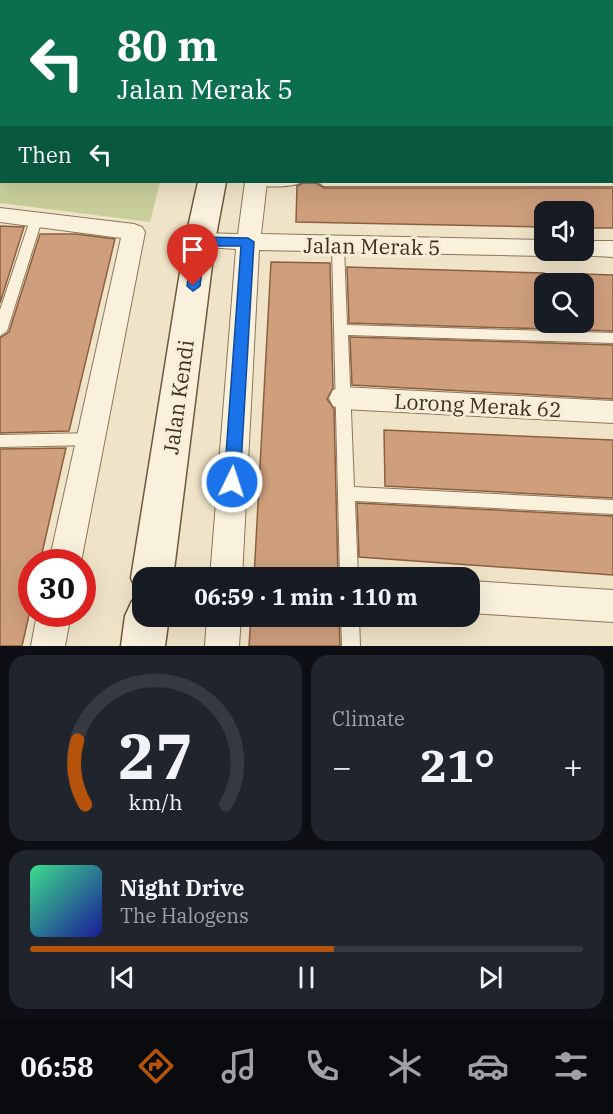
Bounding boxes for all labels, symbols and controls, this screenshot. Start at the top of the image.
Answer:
text: 80 m [117,18,218,73]
icon: left [18,24,96,102]
text: Jalan Merak 5 [117,71,293,106]
icon: left [84,138,117,171]
text: Then [18,140,72,169]
map controls [534,201,594,333]
button: sound [534,201,594,261]
pin [167,224,218,286]
street label: Jalan Merak 5 [303,231,441,261]
icon: arrive [176,233,209,266]
button: search [534,273,594,333]
street label: Jalan Kendi [156,338,200,456]
street label: Lorong Merak 62 [393,387,563,423]
position arrow [200,450,264,514]
speed limit sign: 30 [18,549,96,627]
text: 06:59 · 1 min · 110 m [194,582,418,611]
text: Climate [332,705,405,732]
text: 27 [118,715,193,796]
text: 21° [420,736,495,794]
text: − [332,745,352,788]
text: + [563,745,583,788]
text: km/h [128,788,183,816]
text: Night Drive [120,873,245,902]
text: The Halogens [120,902,249,929]
icon: previous [106,961,139,994]
icon: pause [290,961,323,994]
icon: next [474,961,507,994]
icon: directions [135,1045,177,1087]
icon: music [218,1045,260,1087]
icon: phone [301,1045,343,1087]
icon: climate [384,1045,426,1087]
icon: car [467,1045,509,1087]
icon: filters [550,1045,592,1087]
text: 06:58 [21,1049,94,1084]

